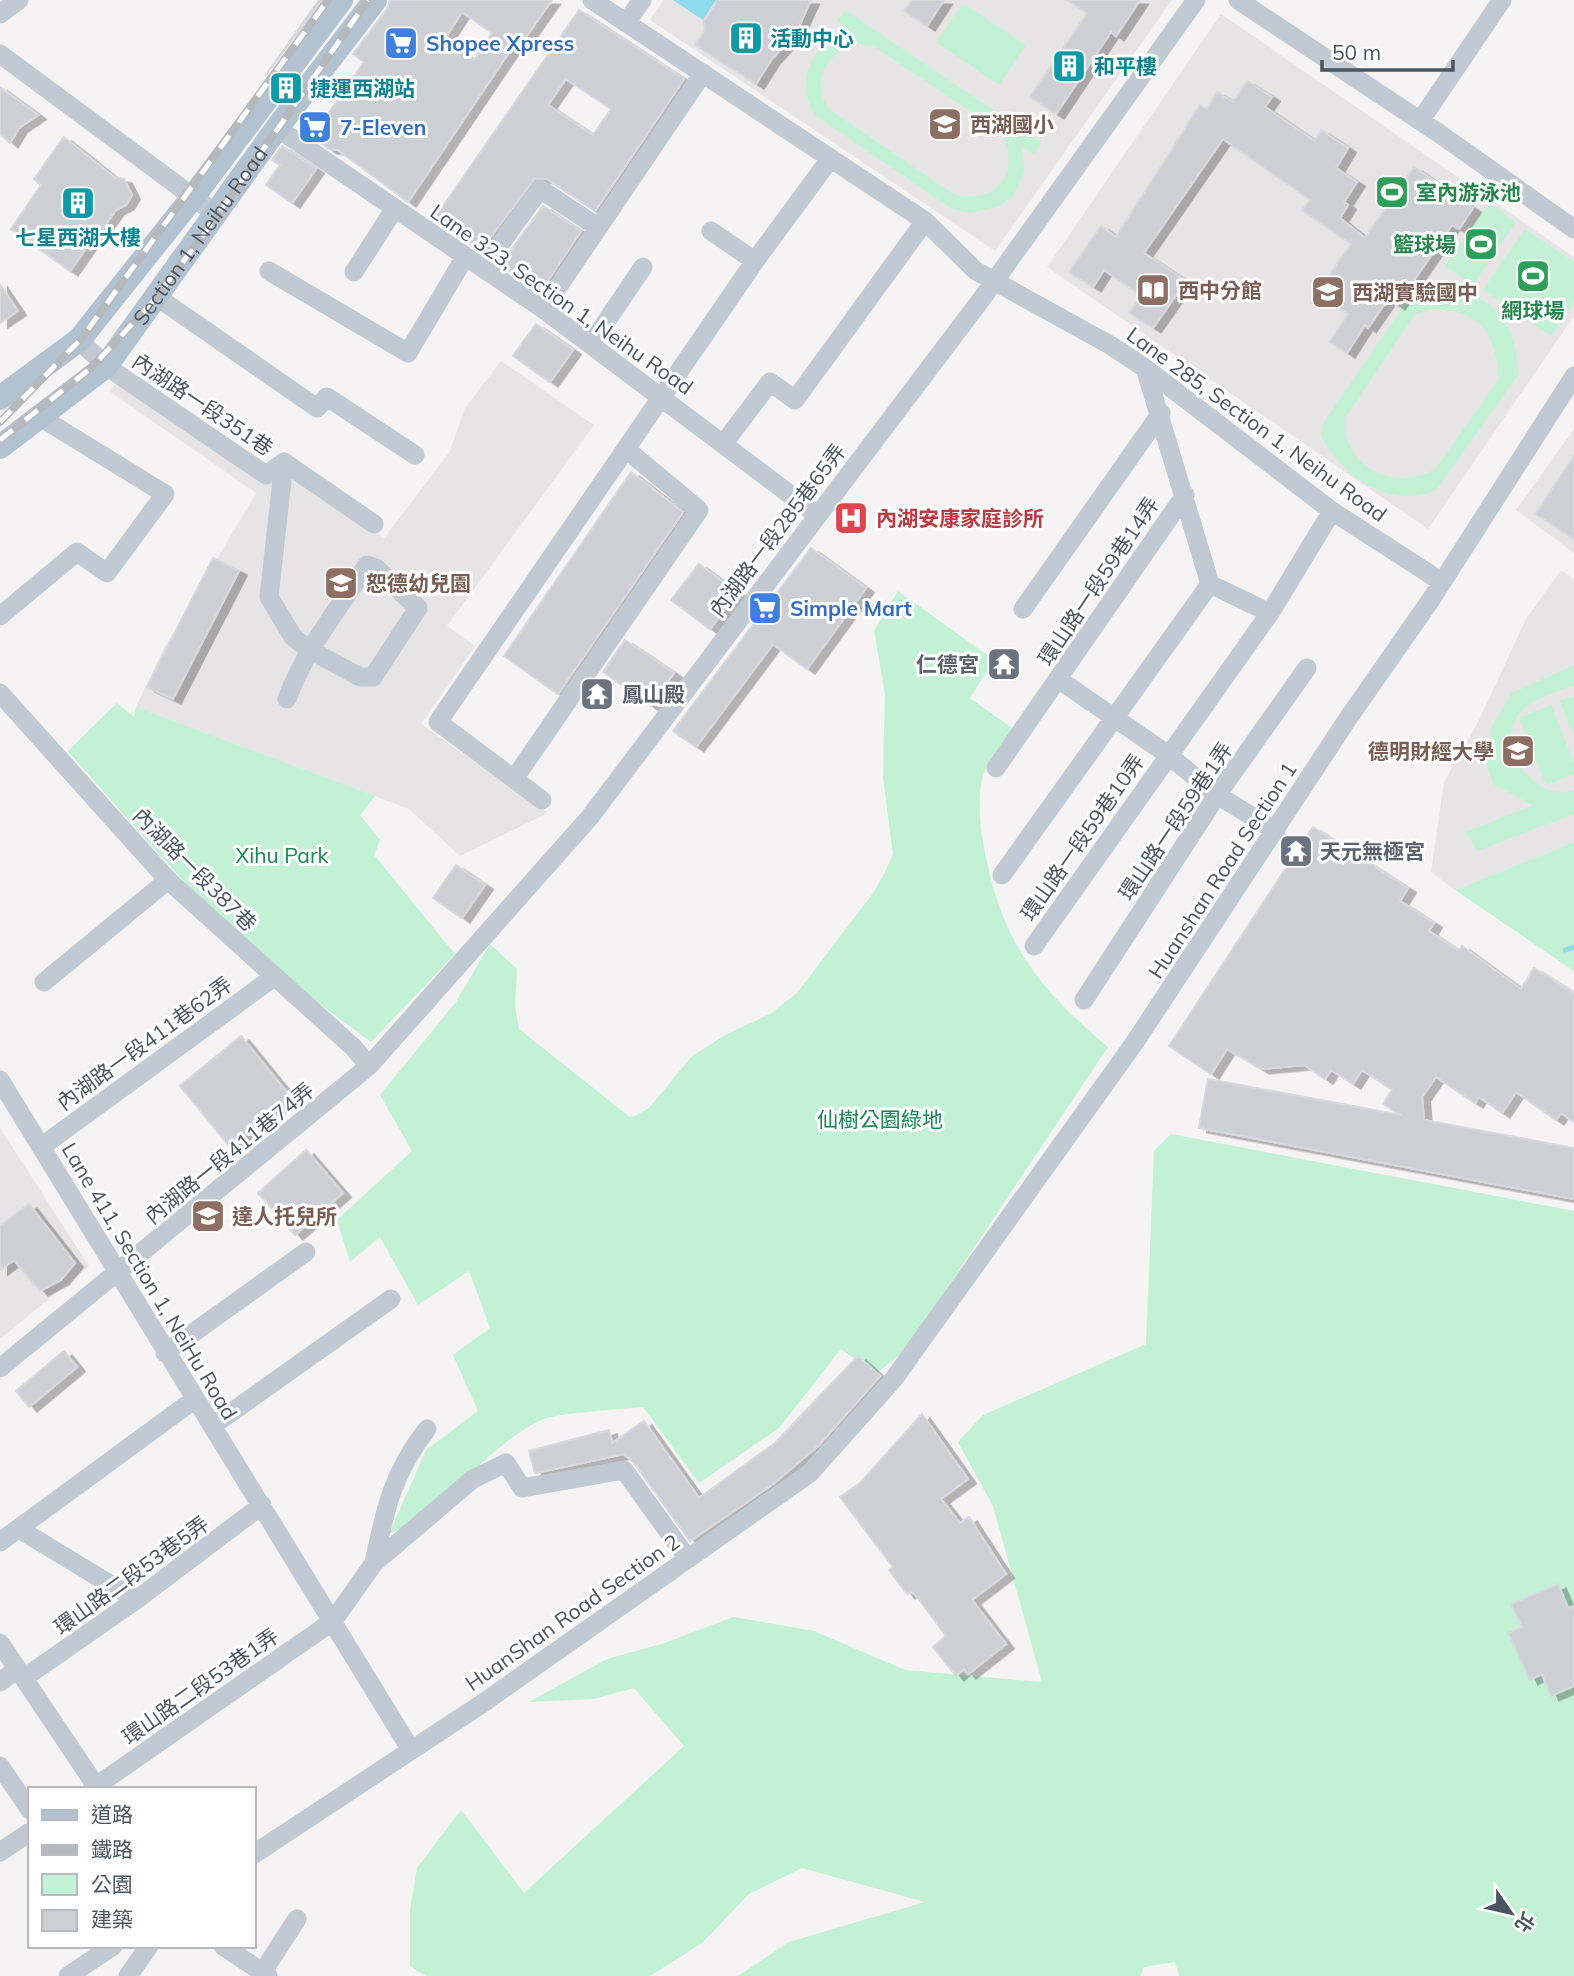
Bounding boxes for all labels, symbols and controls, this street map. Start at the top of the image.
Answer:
building icon: 活動中心 [727,19,765,57]
supermarket icon: Shopee Xpress [382,24,420,62]
place label: 活動中心 [770,25,854,51]
scale bar [1322,28,1453,72]
place label: Shopee Xpress [426,30,574,56]
text: 50 m [1332,39,1381,65]
building icon: 和平樓 [1050,47,1088,85]
place label: 和平樓 [1094,53,1157,79]
building icon: 捷運西湖站 [267,69,305,107]
place label: 捷運西湖站 [310,75,415,101]
school or university icon: 西湖國小 [926,105,964,143]
supermarket icon: 7-Eleven [296,108,334,146]
place label: 西湖國小 [970,111,1054,137]
place label: 7-Eleven [340,114,427,140]
street label: Section 1, Neihu Road [127,141,273,330]
sports icon: 室內游泳池 [1373,173,1411,211]
place label: 室內游泳池 [1416,179,1521,205]
building icon: 七星西湖大樓 [59,184,97,222]
street label: Lane 323, Section 1, Neihu Road [426,198,698,400]
place label: 七星西湖大樓 [15,224,141,250]
sports icon: 籃球場 [1462,225,1500,263]
place label: 籃球場 [1393,231,1456,257]
sports icon: 網球場 [1514,257,1552,295]
library icon: 西中分館 [1134,271,1172,309]
school or university icon: 西湖實驗國中 [1309,273,1347,311]
place label: 西中分館 [1178,277,1262,303]
place label: 西湖實驗國中 [1352,279,1478,305]
place label: 網球場 [1502,297,1565,323]
street label: Lane 285, Section 1, Neihu Road [1122,321,1392,527]
street label: 內湖路一段351巷 [128,347,278,461]
street label: 內湖路一段285巷65弄 [703,438,851,622]
street label: 環山路一段59巷14弄 [1032,492,1164,670]
hospital icon: 內湖安康家庭診所 [832,499,870,537]
place label: 內湖安康家庭診所 [876,505,1044,531]
school or university icon: 恕德幼兒園 [322,564,360,602]
place label: 恕德幼兒園 [366,570,471,596]
supermarket icon: Simple Mart [746,589,784,627]
place label: Simple Mart [790,595,912,621]
temple icon: 仁德宮 [985,645,1023,683]
place label: 仁德宮 [916,651,979,677]
temple icon: 鳳山殿 [578,675,616,713]
place label: 鳳山殿 [622,681,685,707]
school or university icon: 德明財經大學 [1499,732,1537,770]
street label: 環山路一段59巷1弄 [1113,737,1237,905]
place label: 德明財經大學 [1368,738,1494,764]
street label: 環山路一段59巷10弄 [1015,749,1149,925]
street label: Huanshan Road Section 1 [1142,757,1302,983]
street label: 內湖路一段387巷 [128,802,262,936]
temple icon: 天元無極宮 [1277,832,1315,870]
place label: 天元無極宮 [1320,838,1425,864]
park label: Xihu Park [236,842,329,868]
street label: 內湖路一段411巷62弄 [51,971,237,1115]
street label: 內湖路一段411巷74弄 [139,1077,319,1229]
park label: 仙樹公園綠地 [817,1106,943,1132]
street label: Lane 411, Section 1, NeiHu Road [57,1138,243,1424]
school or university icon: 達人托兒所 [189,1197,227,1235]
place label: 達人托兒所 [232,1203,337,1229]
street label: 環山路二段53巷5弄 [49,1510,213,1640]
street label: HuanShan Road Section 2 [460,1528,684,1696]
street label: 環山路二段53巷1弄 [117,1622,283,1750]
legend [28,1787,256,1948]
text: 道路 [91,1801,133,1827]
text: 鐵路 [91,1836,133,1862]
text: 公園 [91,1871,133,1897]
north arrow [1476,1878,1546,1948]
text: 建築 [91,1906,133,1932]
text: 北 [1510,1908,1540,1937]

